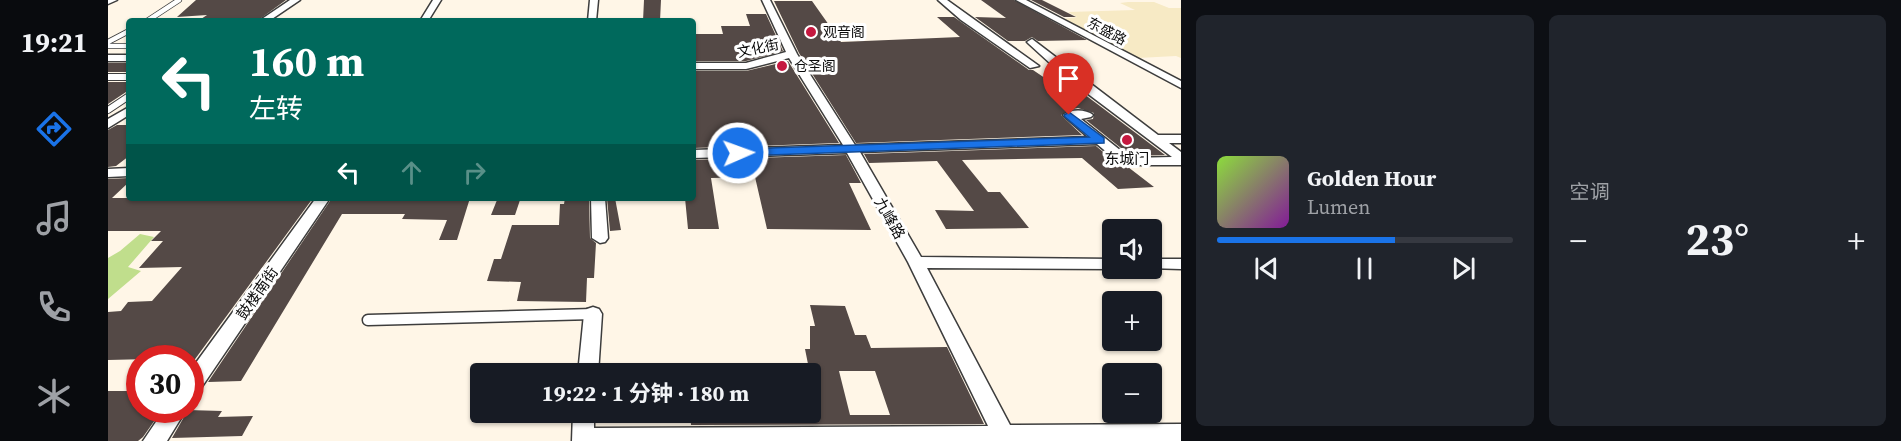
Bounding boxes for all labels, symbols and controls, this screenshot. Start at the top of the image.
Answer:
street label: 东盛路 [1084,12,1130,50]
place label: 观音阁 [823,22,865,42]
text: 19:21 [21,24,87,61]
marker: 观音阁 [804,25,818,39]
text: 160 m [249,32,364,90]
street label: 文化街 [735,34,781,62]
icon: left [150,42,228,120]
pin [1043,53,1094,115]
place label: 仓圣阁 [794,56,836,76]
marker: 仓圣阁 [775,59,789,73]
icon: arrive [1052,62,1085,95]
text: 左转 [249,90,303,127]
icon: directions [33,108,75,150]
position arrow [706,121,770,185]
marker: 东城门 [1120,133,1134,147]
place label: 东城门 [1104,148,1150,169]
icon: left [332,156,365,189]
icon: ahead [395,156,428,189]
icon: right [458,156,491,189]
text: Golden Hour [1307,163,1436,193]
text: 空调 [1570,178,1610,206]
street label: 九峰路 [870,193,910,243]
text: Lumen [1307,193,1370,221]
icon: music [33,197,75,239]
text: 23° [1685,208,1749,270]
text: − [1570,218,1587,263]
text: + [1847,218,1865,263]
map controls [1102,219,1162,423]
button: sound [1102,219,1162,279]
icon: previous [1250,252,1283,285]
icon: pause [1348,252,1381,285]
icon: next [1447,252,1480,285]
street label: 鼓楼南街 [231,262,283,324]
icon: phone [33,286,75,328]
button: + [1102,291,1162,351]
speed limit sign: 30 [126,345,204,423]
button: − [1102,363,1162,423]
icon: climate [33,375,75,417]
text: 19:22 · 1 分钟 · 180 m [542,378,749,408]

